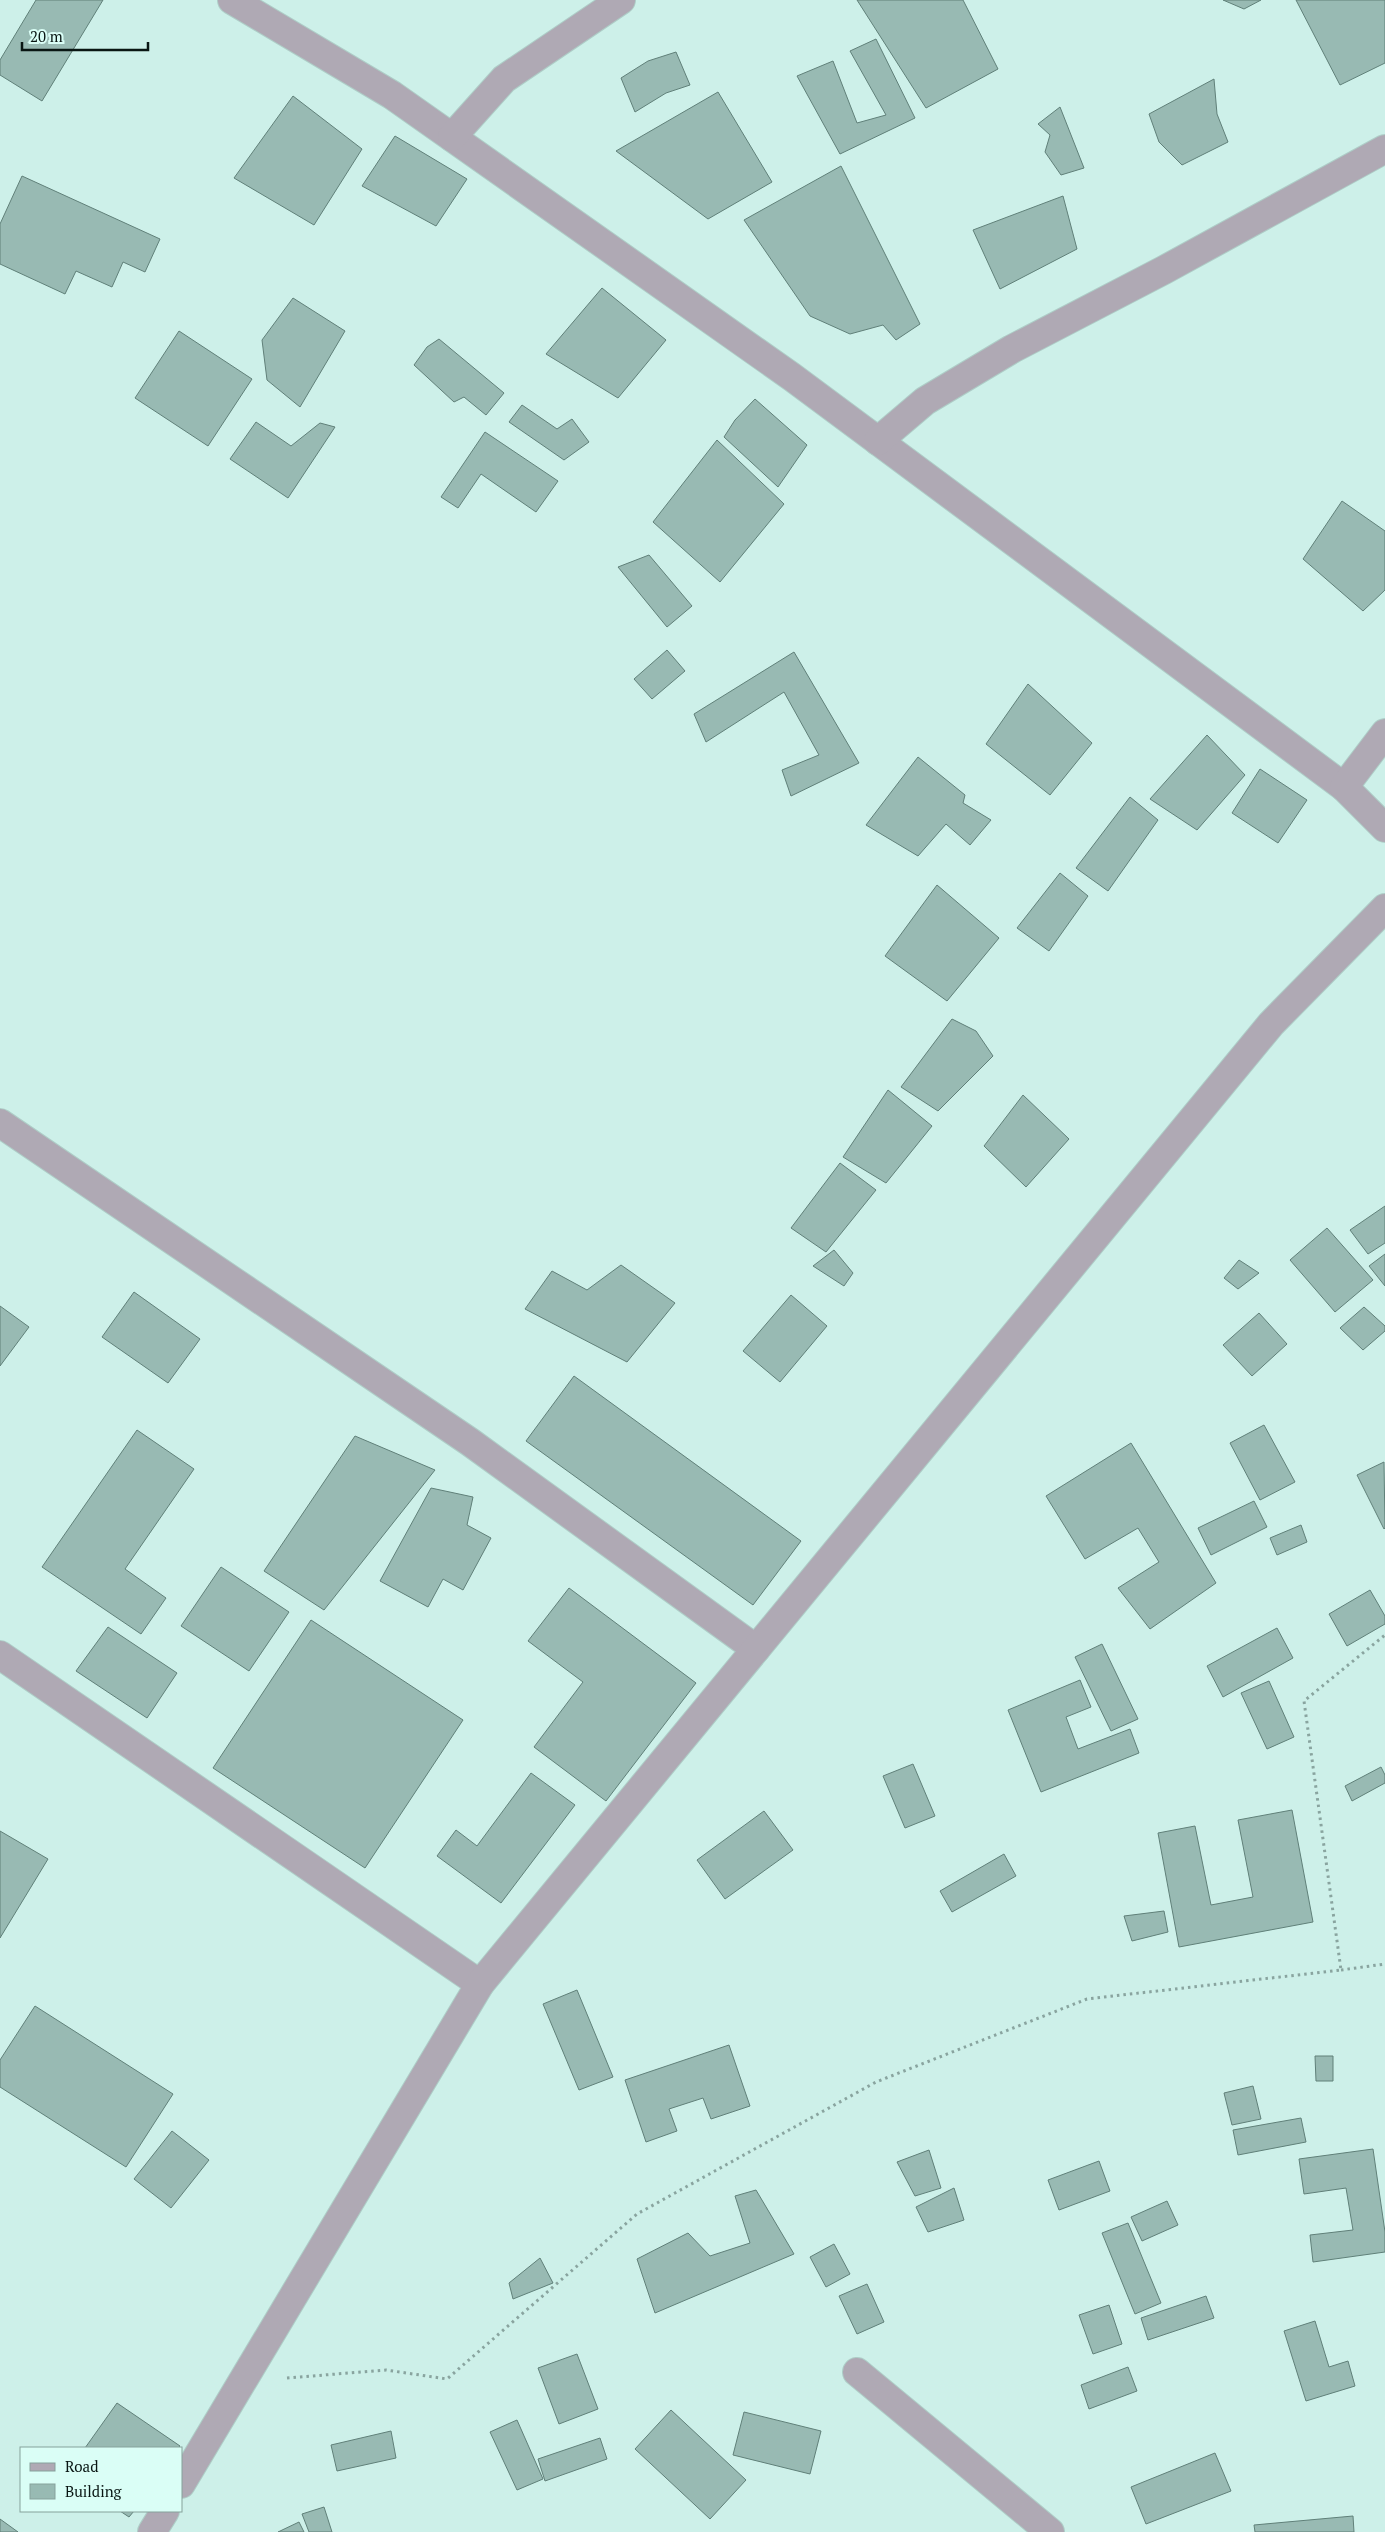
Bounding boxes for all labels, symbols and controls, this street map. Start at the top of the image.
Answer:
scale bar [22,20,149,52]
text: 20 m [30,26,63,46]
legend [20,2447,182,2512]
text: Road [65,2456,98,2476]
text: Building [65,2481,123,2501]

